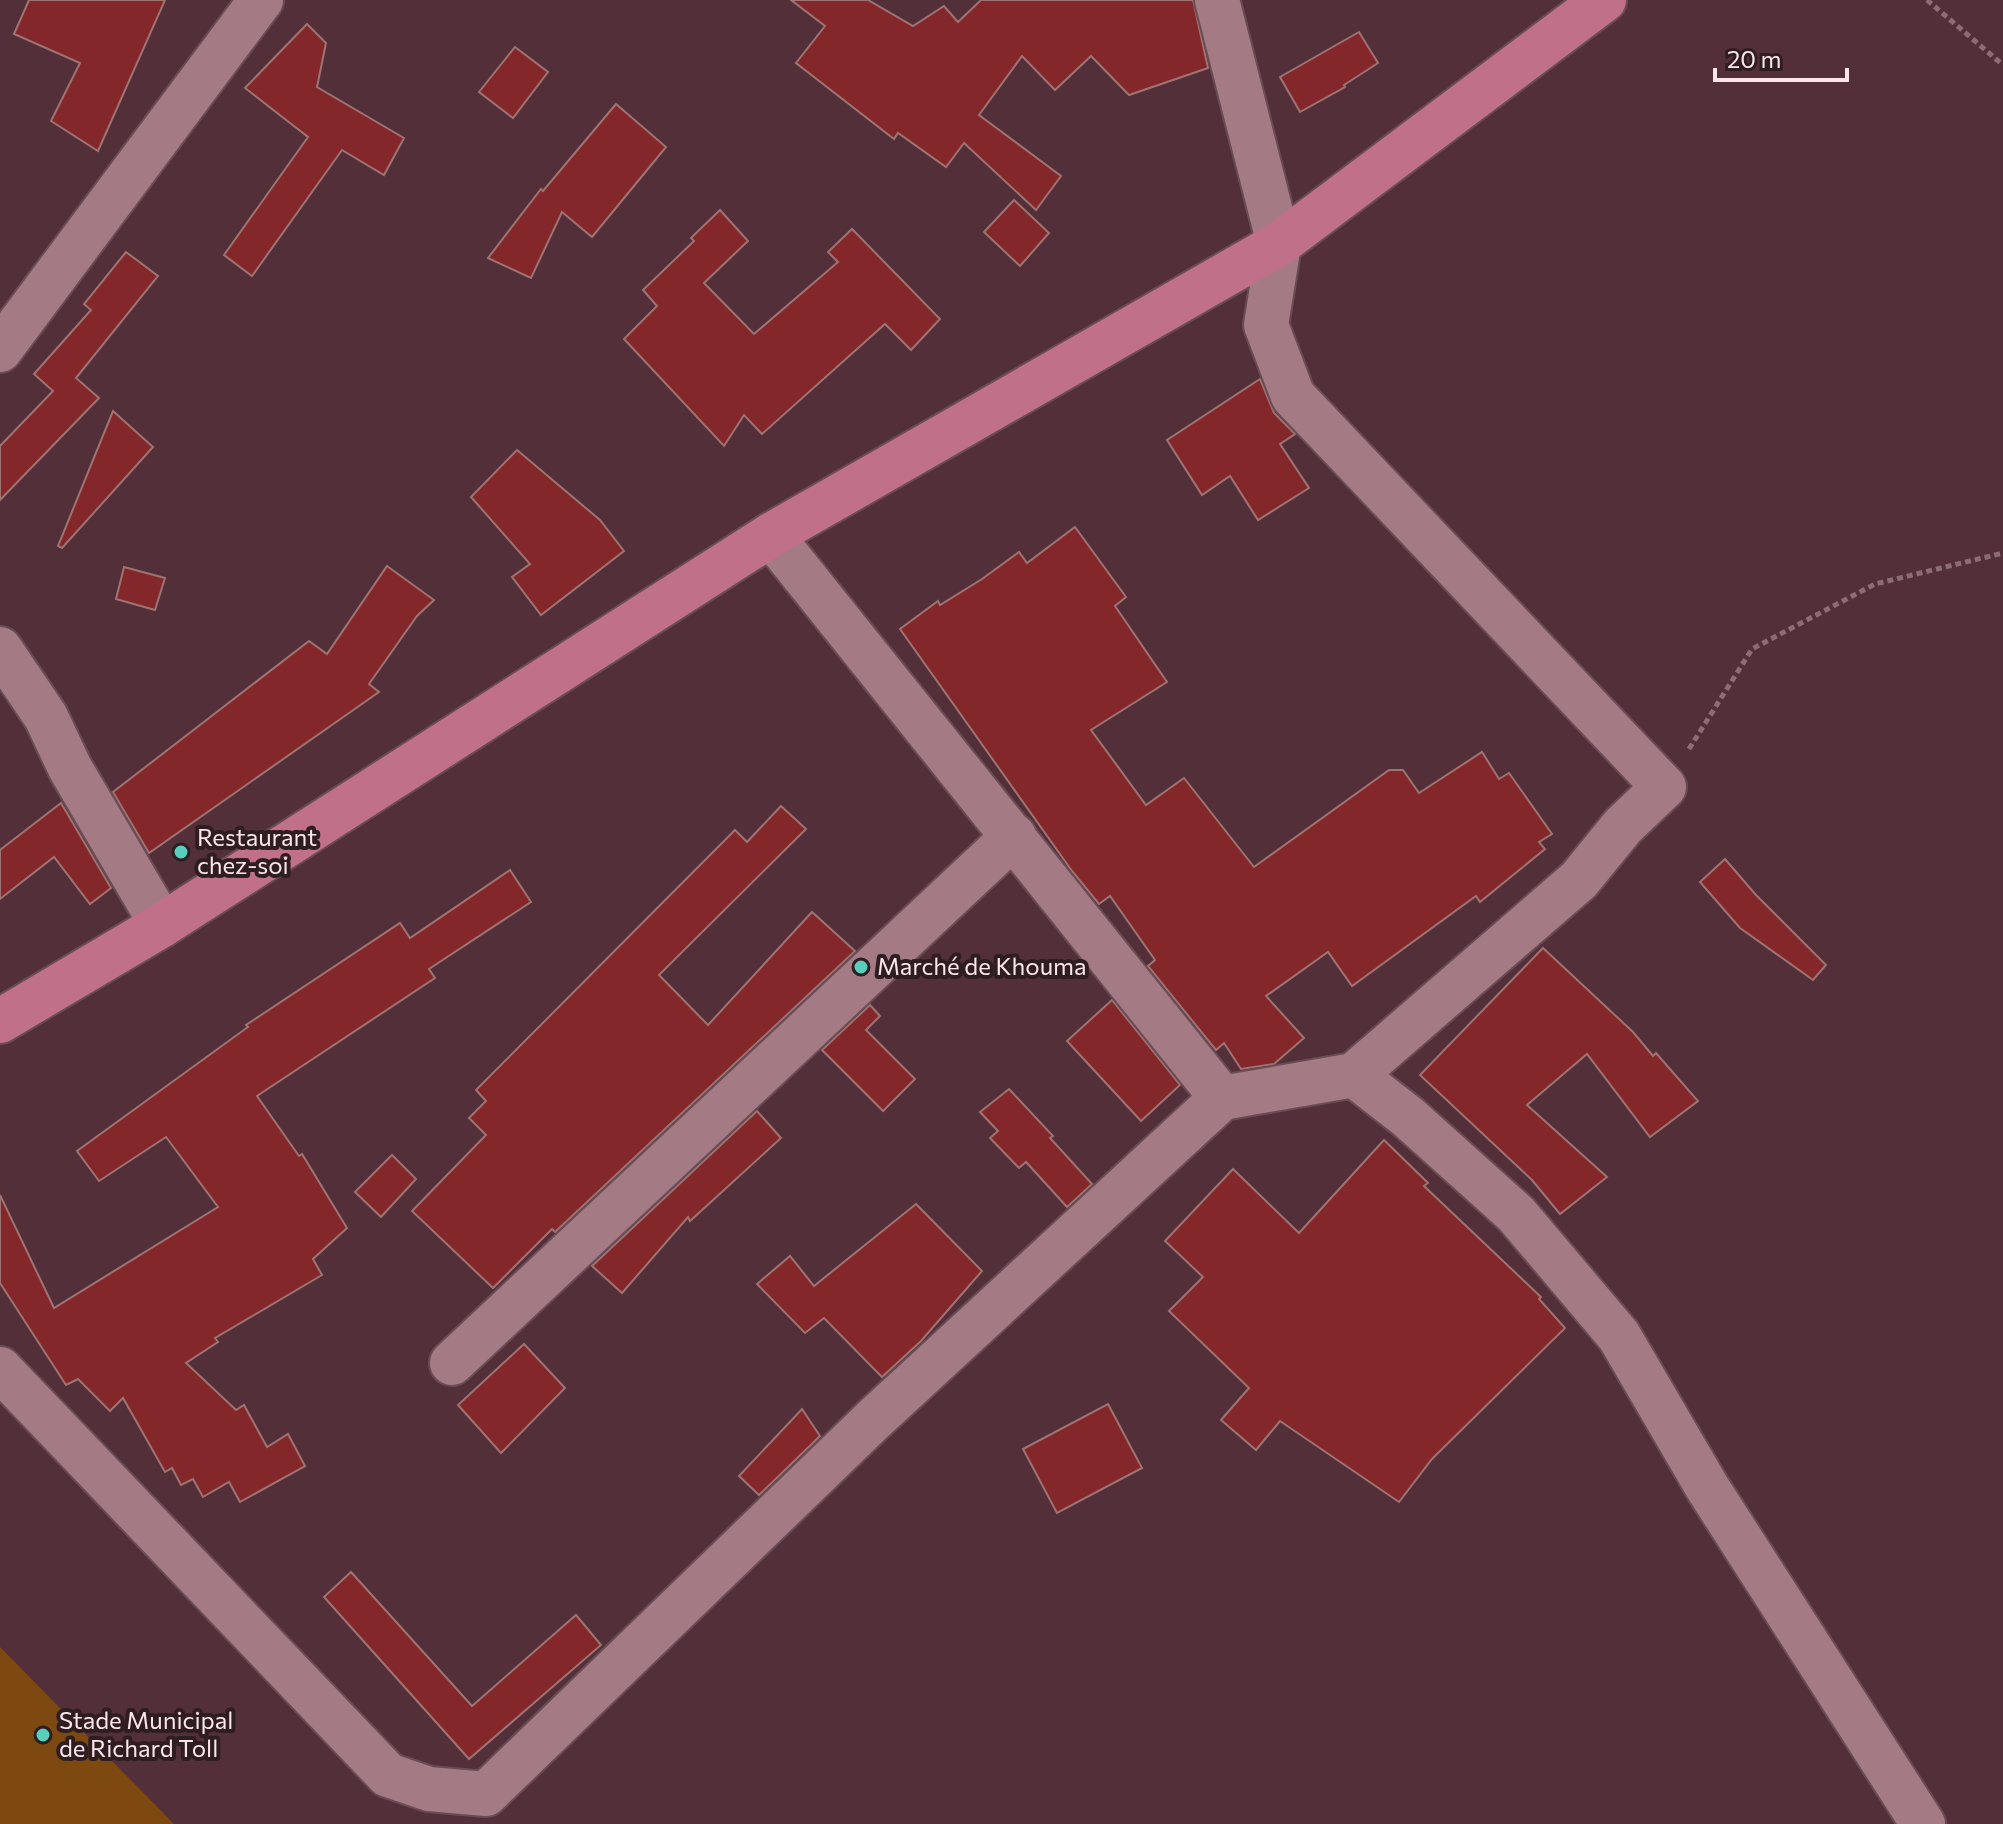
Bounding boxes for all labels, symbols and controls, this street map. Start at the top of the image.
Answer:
scale bar [1715,32,1847,82]
text: 20 m [1727,44,1781,73]
place label: Restaurant chez-soi [197,822,317,879]
marker: Restaurant chez-soi [172,843,190,861]
place label: Marché de Khouma [877,951,1087,980]
marker: Marché de Khouma [852,958,870,976]
place label: Stade Municipal de Richard Toll [59,1705,233,1762]
marker: Stade Municipal de Richard Toll [34,1726,52,1744]

